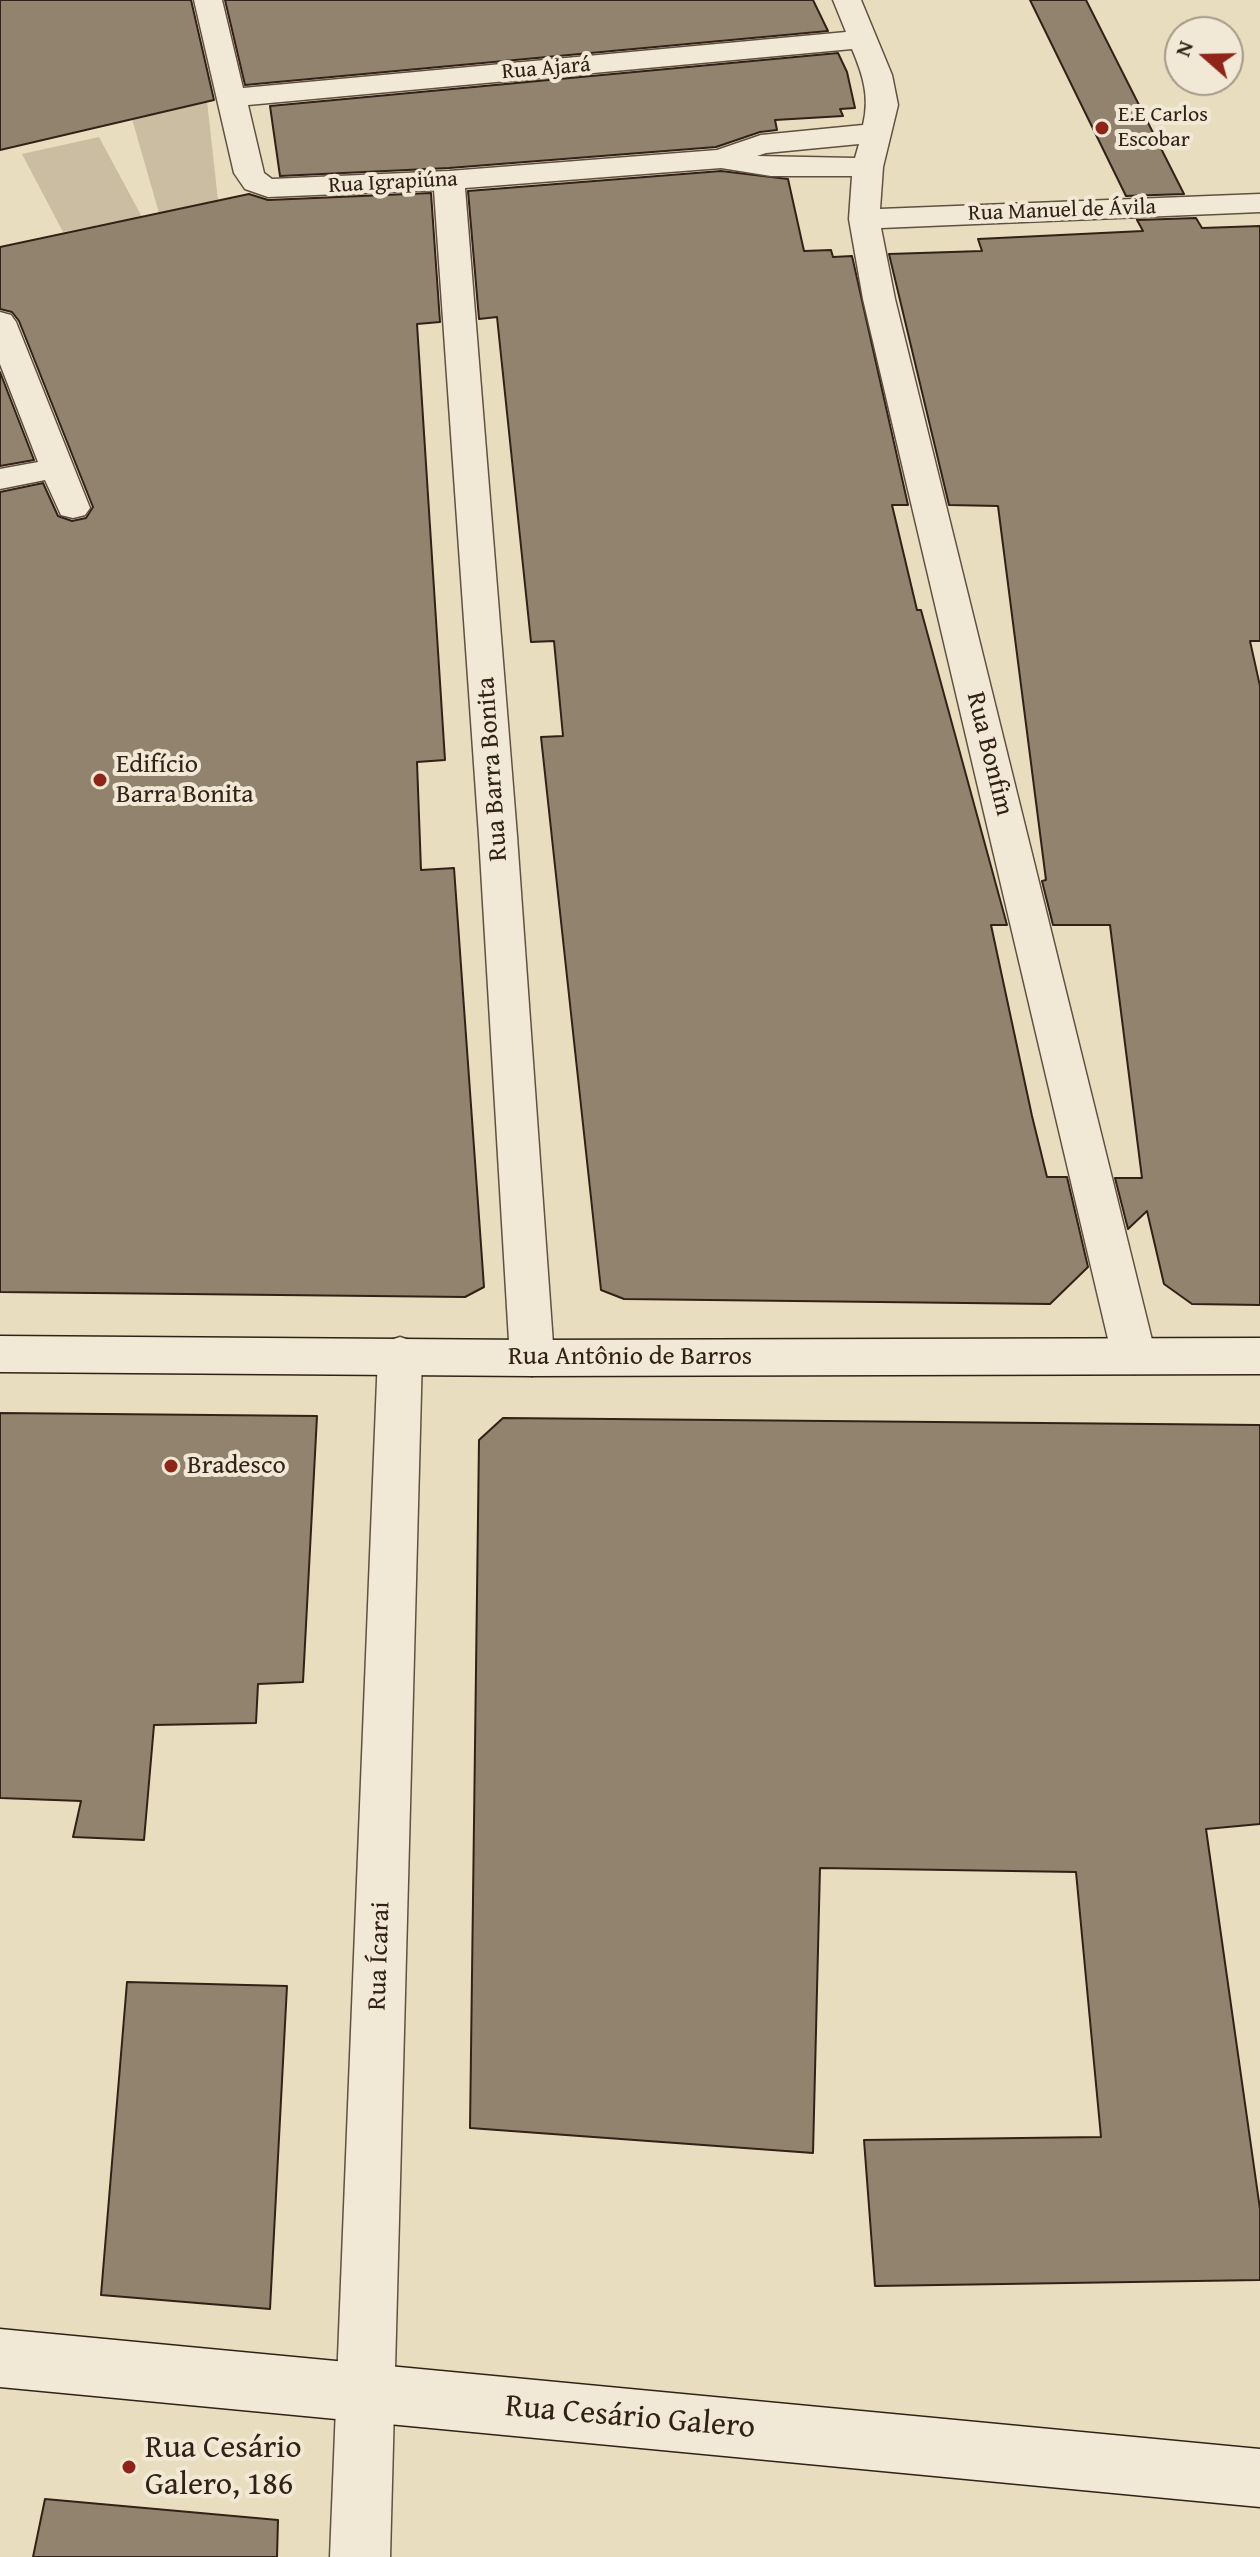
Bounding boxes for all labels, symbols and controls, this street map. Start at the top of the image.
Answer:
north arrow [1164,16,1244,96]
text: N [1166,36,1201,61]
street label: Rua Ajará [501,52,591,86]
place label: E.E Carlos Escobar [1118,102,1208,154]
marker: E.E Carlos Escobar [1093,119,1111,137]
street label: Rua Igrapiúna [328,166,458,200]
street label: Rua Manuel de Ávila [968,195,1156,227]
street label: Rua Barra Bonita [471,676,515,862]
street label: Rua Bonfim [959,689,1019,819]
place label: Edifício Barra Bonita [116,749,254,810]
marker: Edifício Barra Bonita [91,771,109,789]
street label: Rua Antônio de Barros [508,1341,752,1373]
place label: Bradesco [187,1450,286,1482]
marker: Bradesco [162,1457,180,1475]
street label: Rua Ícarai [363,1901,397,2011]
street label: Rua Cesário Galero [503,2388,757,2448]
place label: Rua Cesário Galero, 186 [145,2430,302,2505]
marker: Rua Cesário Galero, 186 [120,2458,138,2476]

